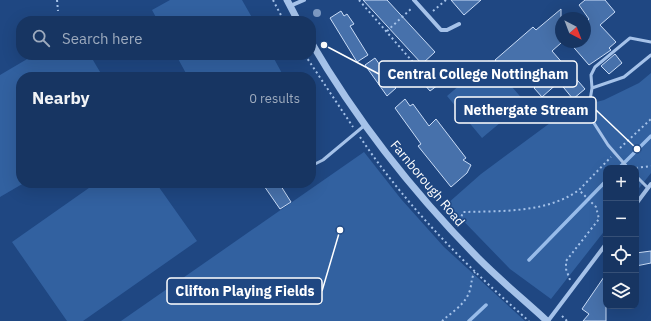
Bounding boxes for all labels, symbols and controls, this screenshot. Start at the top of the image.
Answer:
north arrow [555,12,591,48]
search box [16,16,316,60]
icon: search [30,27,52,49]
text: Search here [62,29,142,48]
callout: Central College Nottingham [379,61,577,87]
text: Central College Nottingham [387,65,569,83]
text: Nearby [32,87,90,109]
text: 0 results [249,90,300,107]
callout: Nethergate Stream [455,97,596,123]
text: Nethergate Stream [463,101,589,119]
street label: Farnborough Road [387,137,469,230]
map controls [603,165,639,309]
button: + [603,165,639,201]
button: − [603,201,639,237]
button: locate [603,237,639,273]
button: layers [603,273,639,309]
callout: Clifton Playing Fields [167,278,322,304]
text: Clifton Playing Fields [175,282,315,300]

